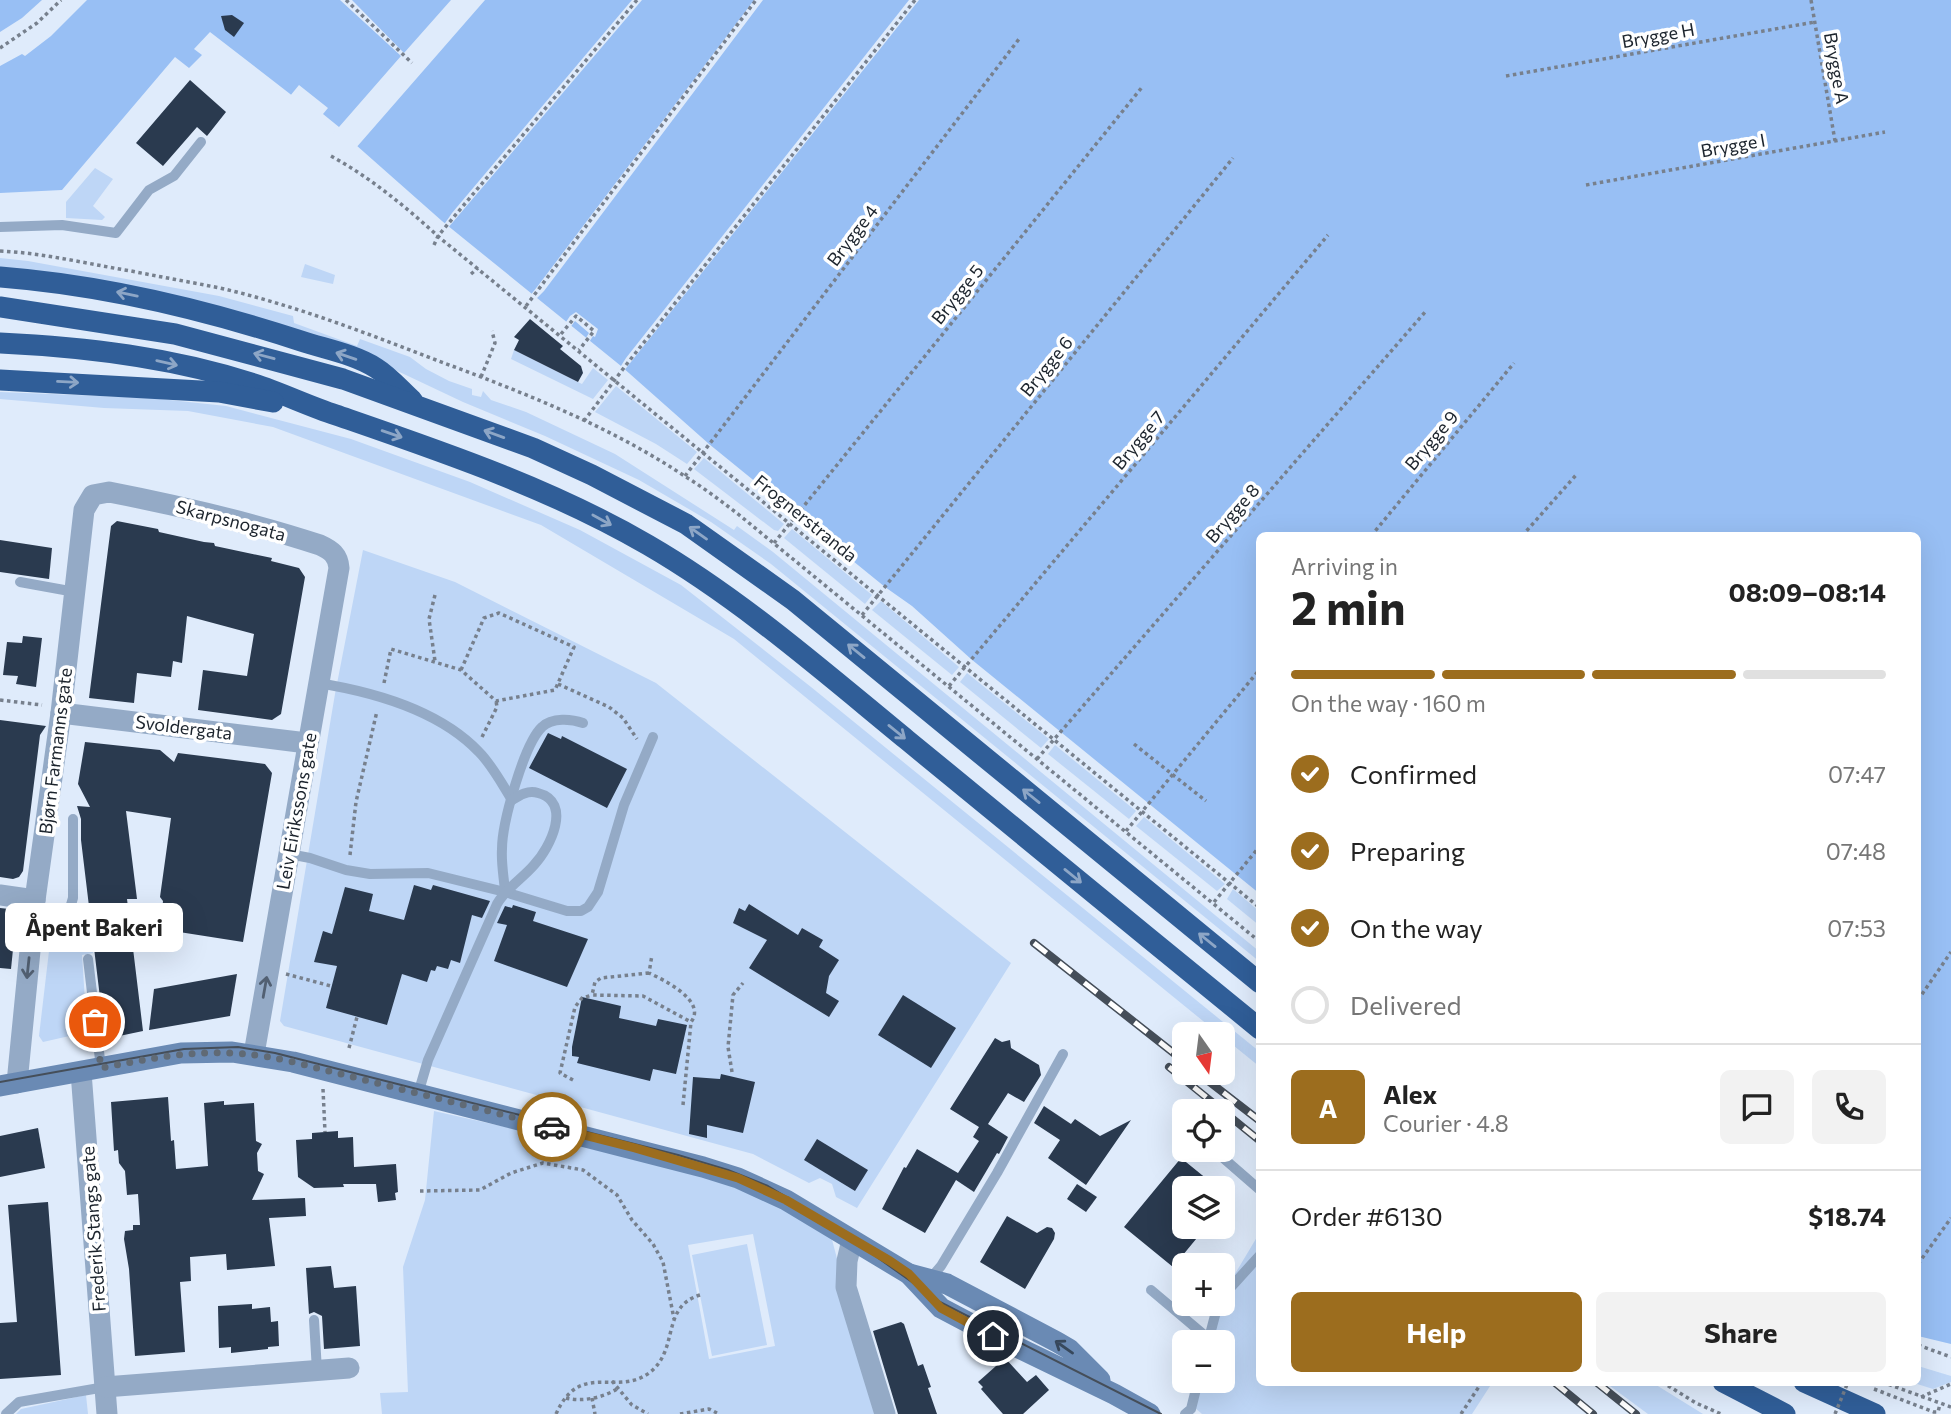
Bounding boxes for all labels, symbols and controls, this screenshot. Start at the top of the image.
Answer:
street label: Brygge H [1620,18,1696,52]
street label: Brygge A [1820,30,1854,106]
street label: Brygge I [1699,129,1767,161]
street label: Brygge 4 [822,200,882,270]
street label: Brygge 5 [926,260,988,328]
one-way arrow [116,287,139,300]
street label: Brygge 6 [1015,331,1077,401]
one-way arrow [253,349,275,362]
one-way arrow [336,349,358,361]
one-way arrow [155,356,178,370]
one-way arrow [56,376,79,389]
street label: Brygge 7 [1107,406,1169,474]
street label: Brygge 9 [1400,406,1462,474]
one-way arrow [483,427,505,439]
one-way arrow [381,428,403,441]
street label: Frognerstranda [750,470,862,566]
street label: Brygge 8 [1200,479,1264,547]
street label: Skarpsnogata [174,495,288,545]
one-way arrow [592,513,612,527]
one-way arrow [689,525,708,540]
text: Arriving in [1291,552,1398,580]
text: 08:09–08:14 [1729,576,1886,607]
text: 2 min [1291,578,1406,634]
one-way arrow [847,643,865,659]
street label: Bjørn Farmanns gate [34,666,76,836]
text: On the way · 160 m [1291,689,1486,717]
street label: Svoldergata [134,710,234,744]
one-way arrow [888,725,906,740]
street label: Leiv Eirikssons gate [271,731,321,891]
icon: check [1291,755,1329,793]
text: Confirmed [1350,758,1477,789]
text: 07:47 [1828,760,1886,788]
one-way arrow [1023,788,1041,803]
icon: check [1291,832,1329,870]
text: Preparing [1350,835,1465,866]
text: 07:48 [1826,837,1886,865]
one-way arrow [1064,869,1082,884]
callout: Åpent Bakeri [6,903,184,952]
icon: check [1291,909,1329,947]
text: On the way [1350,912,1483,943]
text: Åpent Bakeri [25,913,163,941]
text: 07:53 [1827,914,1886,942]
one-way arrow [1199,932,1217,948]
one-way arrow [21,956,34,979]
one-way arrow [259,976,273,999]
text: Delivered [1350,989,1461,1020]
pin [65,992,125,1052]
icon: bag [76,1003,114,1041]
north arrow [1172,1022,1236,1085]
map controls [1172,1022,1235,1393]
button: chat [1720,1070,1794,1144]
button: phone [1812,1070,1886,1144]
text: Alex [1383,1078,1437,1109]
courier [517,1092,587,1162]
text: A [1319,1092,1337,1123]
button: locate [1172,1099,1235,1162]
icon: car [533,1108,571,1146]
text: Courier · 4.8 [1383,1109,1509,1137]
street label: Frederik Stangs gate [76,1145,110,1313]
button: layers [1172,1176,1235,1239]
text: Order #6130 [1291,1200,1443,1231]
text: $18.74 [1808,1200,1886,1231]
button: + [1172,1253,1235,1316]
button: Help [1291,1292,1582,1372]
button: Share [1596,1292,1886,1372]
pin [963,1306,1023,1366]
icon: home [974,1317,1012,1355]
button: − [1172,1330,1235,1393]
one-way arrow [1055,1340,1074,1354]

